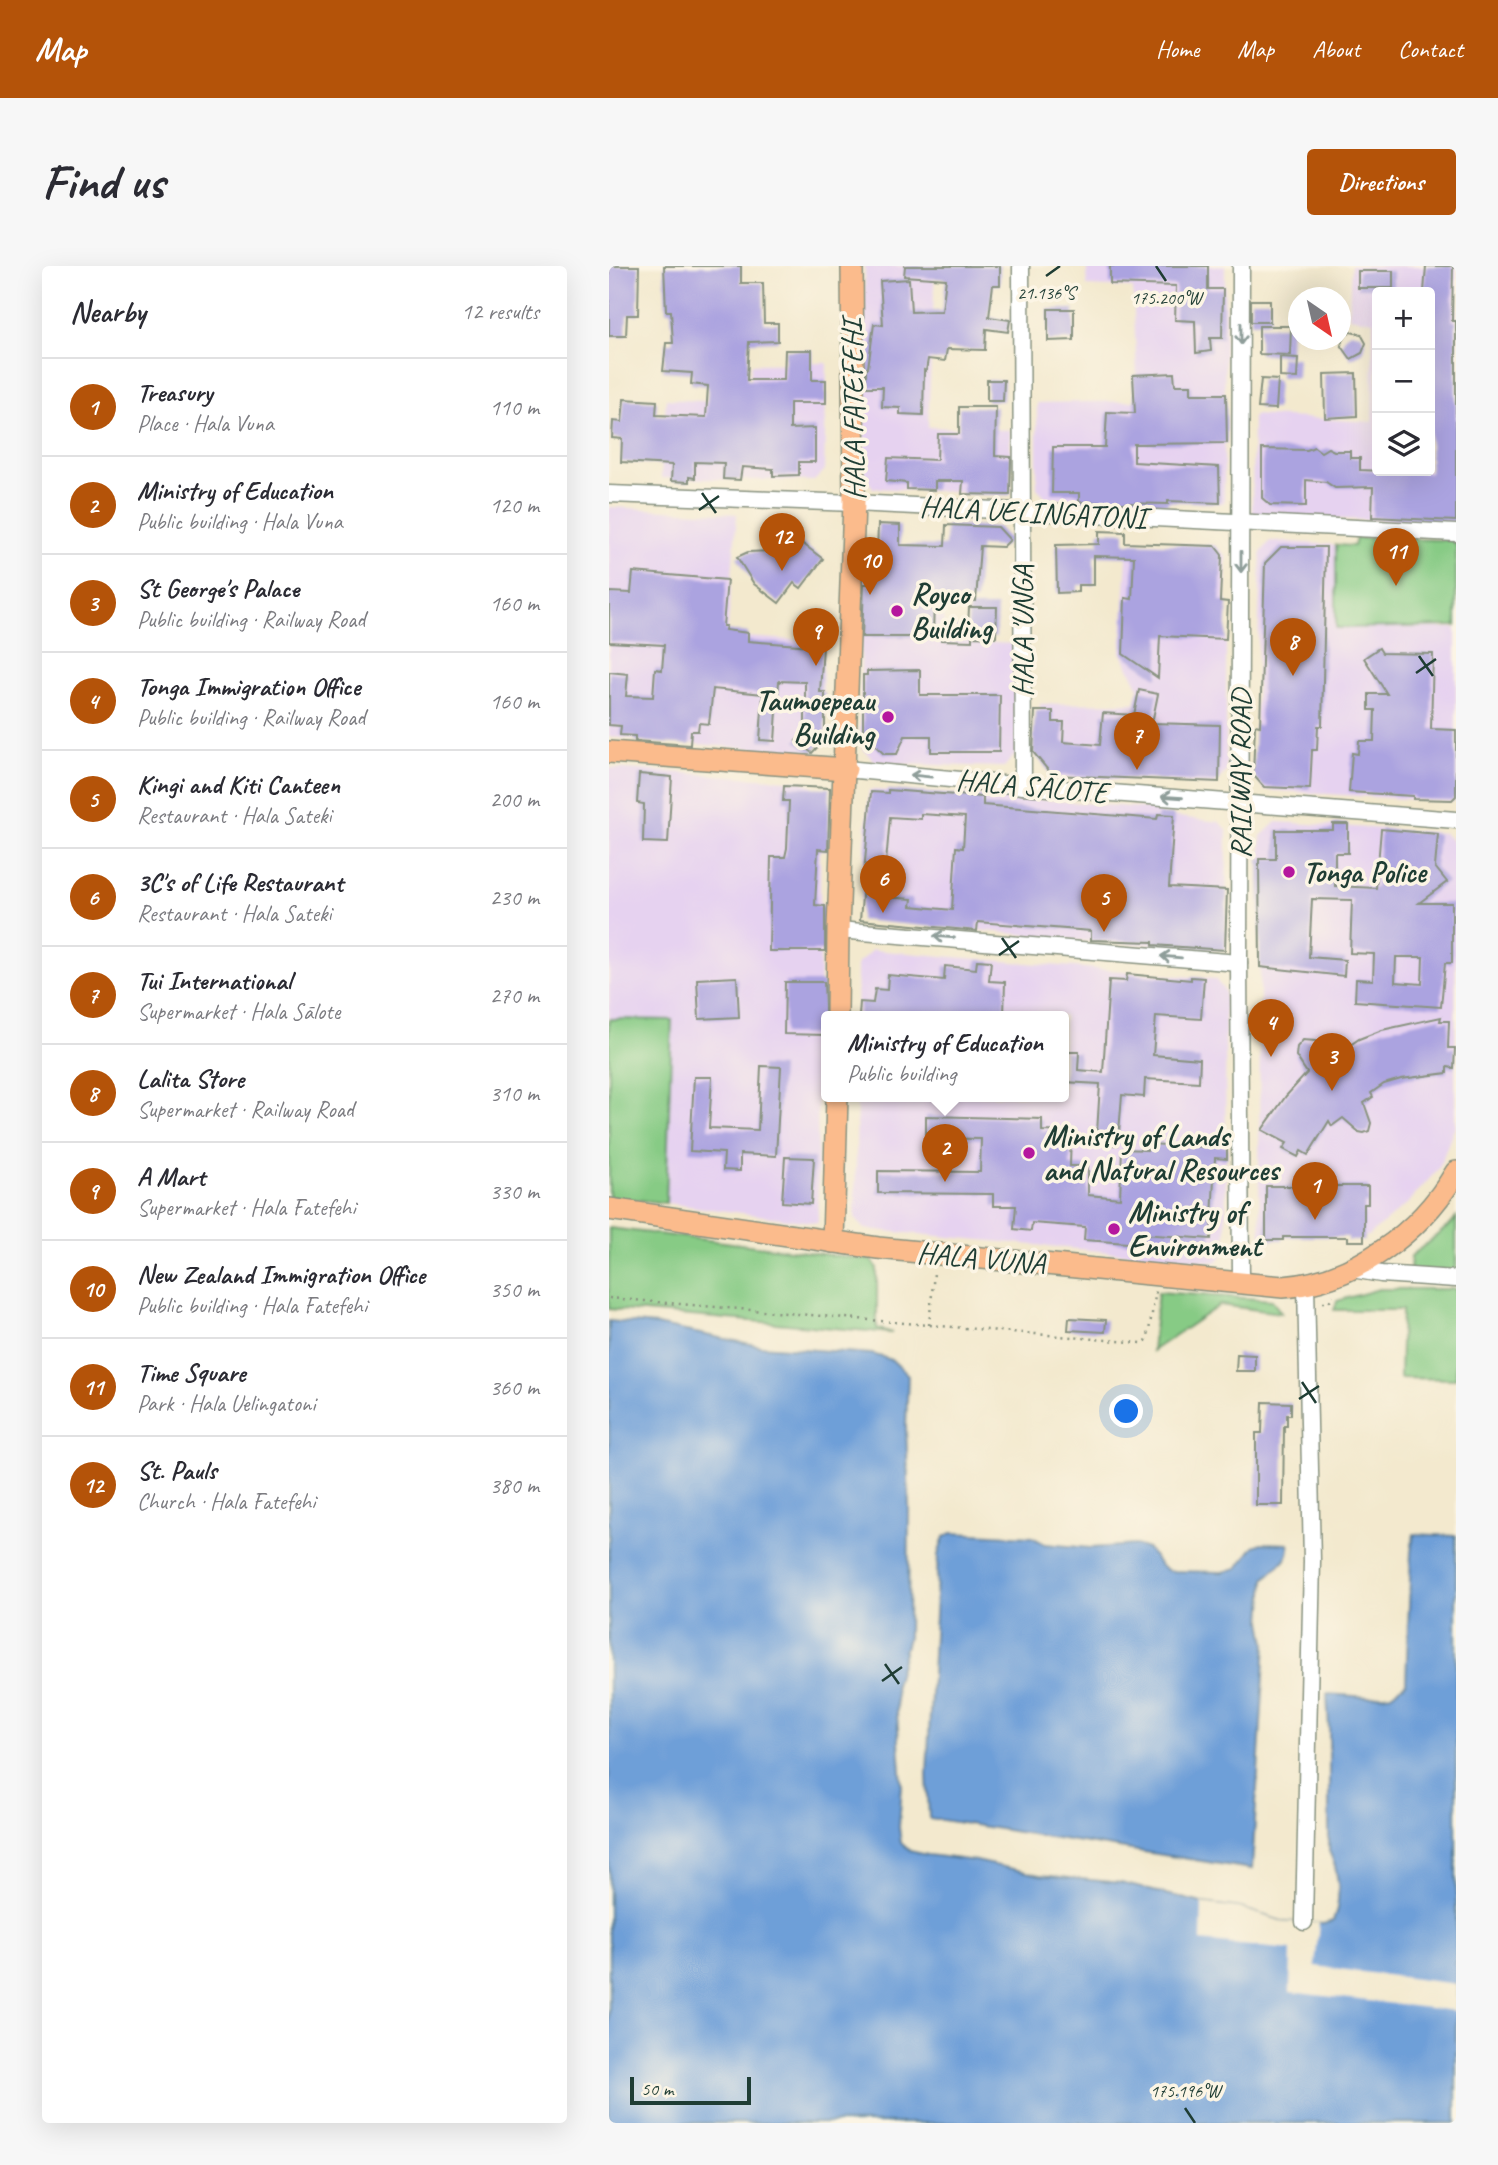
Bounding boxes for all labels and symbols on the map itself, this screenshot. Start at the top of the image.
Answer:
text: 21.136°S [1017,282,1078,304]
text: 175.200°W [1131,287,1204,309]
north arrow [1288,287,1351,350]
street label: HALA FATEFEHI [832,313,874,501]
one-way arrow [1234,322,1248,345]
street label: HALA UELINGATONI [919,487,1153,537]
pin: 12 [759,513,805,571]
pin: 11 [1373,528,1419,586]
pin: 10 [847,537,893,595]
one-way arrow [1234,550,1248,573]
street label: HALA 'UNGA [1003,564,1041,697]
place label: Royco Building [911,575,994,647]
marker: Royco Building [889,603,905,619]
pin: 9 [793,608,839,666]
pin: 8 [1270,618,1316,676]
place label: Taumoepeau Building [756,681,876,753]
street label: RAILWAY ROAD [1221,687,1259,859]
marker: Taumoepeau Building [880,709,896,725]
pin: 7 [1114,712,1160,770]
street label: HALA SĀLOTE [955,760,1113,812]
one-way arrow [910,770,933,783]
one-way arrow [1161,790,1184,803]
place label: Tonga Police [1303,853,1428,891]
pin: 6 [860,855,906,913]
marker: Tonga Police [1281,864,1297,880]
pin: 5 [1081,874,1127,932]
one-way arrow [933,931,956,944]
one-way arrow [1160,951,1183,964]
pin: 4 [1248,999,1294,1057]
pin: 3 [1309,1033,1355,1091]
place label: Ministry of Lands and Natural Resources [1043,1117,1282,1189]
pin: 2 [922,1124,968,1182]
marker: Ministry of Lands and Natural Resources [1021,1145,1037,1161]
pin: 1 [1292,1162,1338,1220]
place label: Ministry of Environment [1128,1193,1264,1265]
marker: Ministry of Environment [1106,1221,1122,1237]
street label: HALA VUNA [915,1233,1049,1283]
your location [1109,1394,1143,1428]
scale bar [630,2074,751,2106]
text: 175.196°W [1150,2080,1223,2102]

